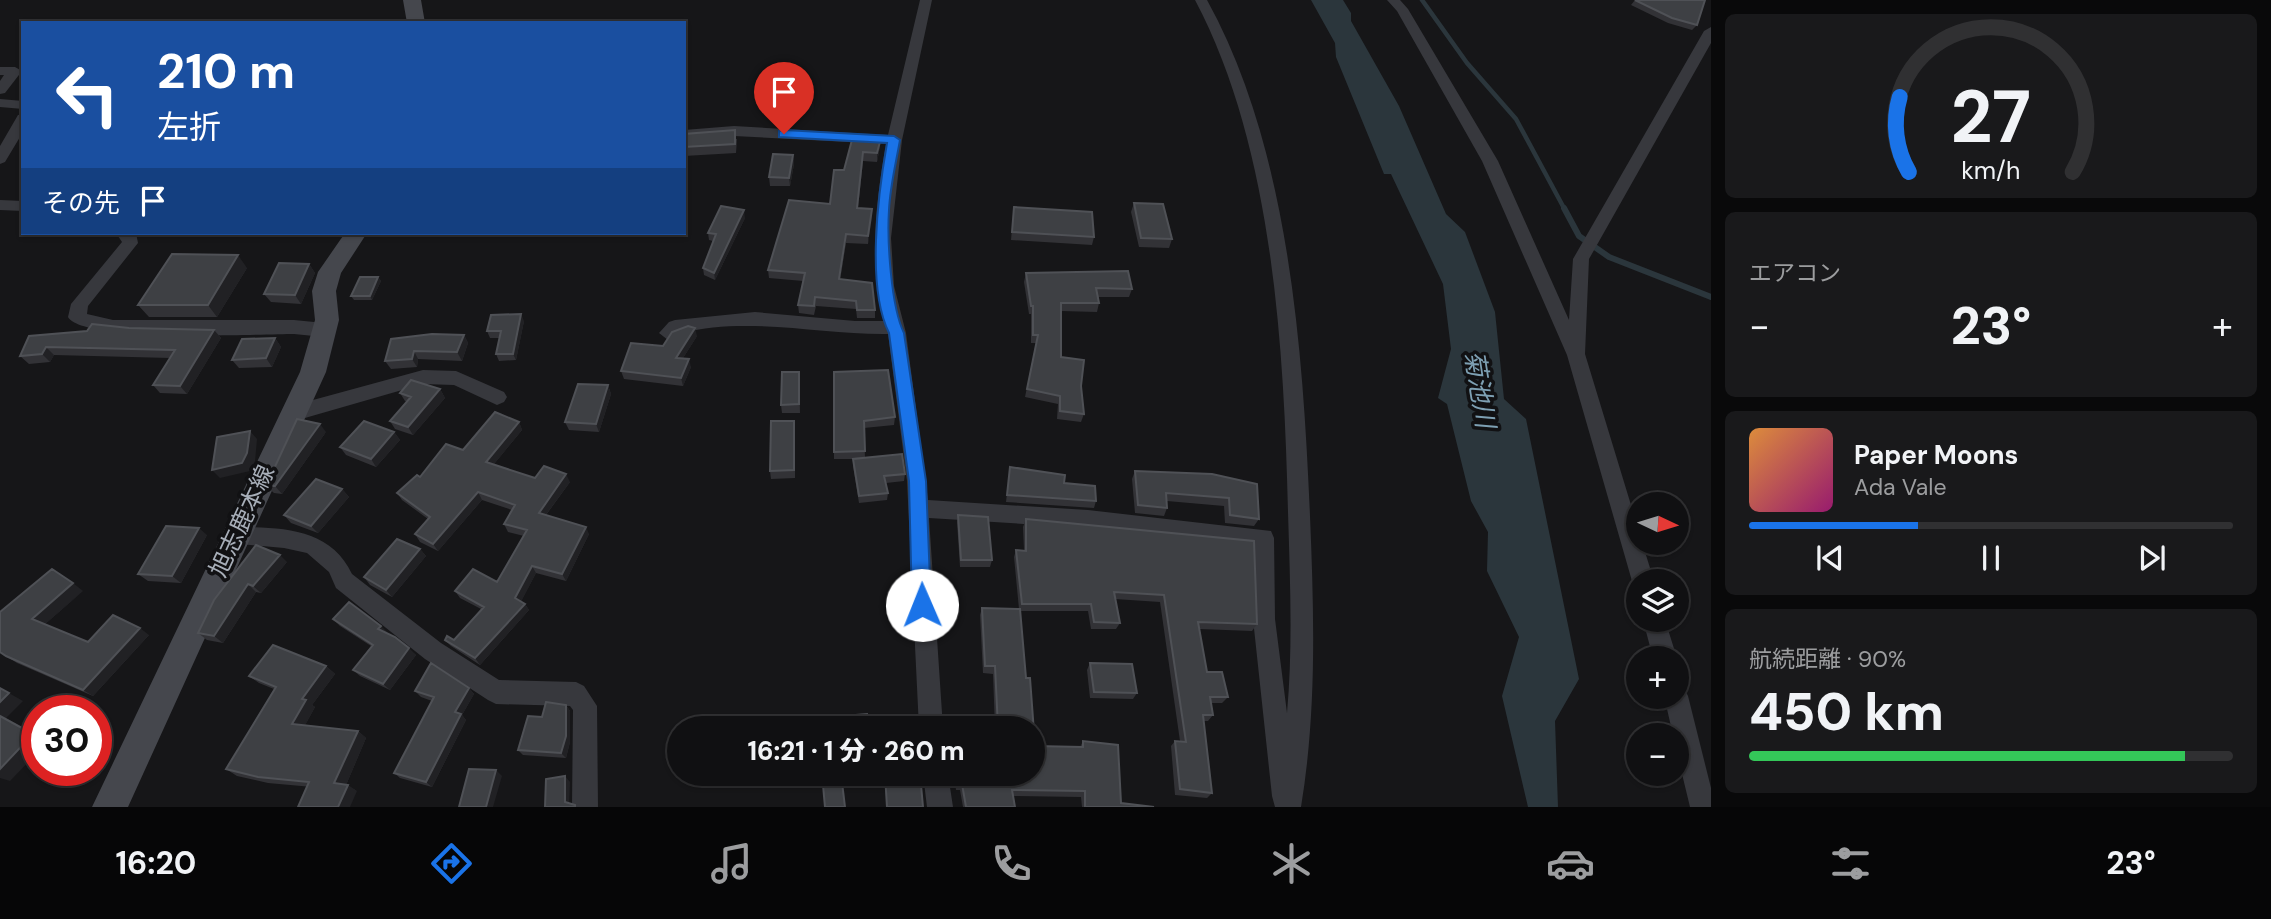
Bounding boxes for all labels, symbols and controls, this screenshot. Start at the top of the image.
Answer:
text: 210 m [157,39,295,103]
icon: left [42,49,133,140]
pin [754,62,814,134]
text: 27 [1951,71,2031,166]
icon: arrive [765,73,803,111]
text: 左折 [157,106,221,148]
text: km/h [1961,154,2021,187]
icon: arrive [134,182,172,220]
text: その先 [42,186,120,220]
text: エアコン [1749,258,1841,288]
text: 23° [1951,292,2031,360]
text: − [1749,301,1770,351]
text: + [2212,301,2233,351]
water label: 菊池川 [1457,348,1503,433]
text: Paper Moons [1854,438,2018,472]
street label: 旭志鹿本線 [202,460,281,582]
text: Ada Vale [1854,472,1947,502]
north arrow [1626,492,1689,555]
map controls [1626,492,1689,786]
icon: previous [1811,539,1849,577]
icon: pause [1972,539,2010,577]
icon: next [2133,539,2171,577]
position arrow [885,568,959,642]
button: layers [1626,569,1689,632]
text: 航続距離 · 90% [1749,644,1906,674]
button: + [1626,646,1689,709]
text: 450 km [1749,678,1944,746]
speed limit sign: 30 [21,695,112,786]
button: − [1626,723,1689,786]
text: 16:21 · 1 分 · 260 m [747,734,965,768]
icon: directions [427,839,476,888]
icon: music [707,839,756,888]
icon: phone [987,839,1036,888]
icon: climate [1267,839,1316,888]
icon: car [1546,839,1595,888]
icon: filters [1826,839,1875,888]
text: 16:20 [115,842,196,884]
text: 23° [2106,842,2156,884]

